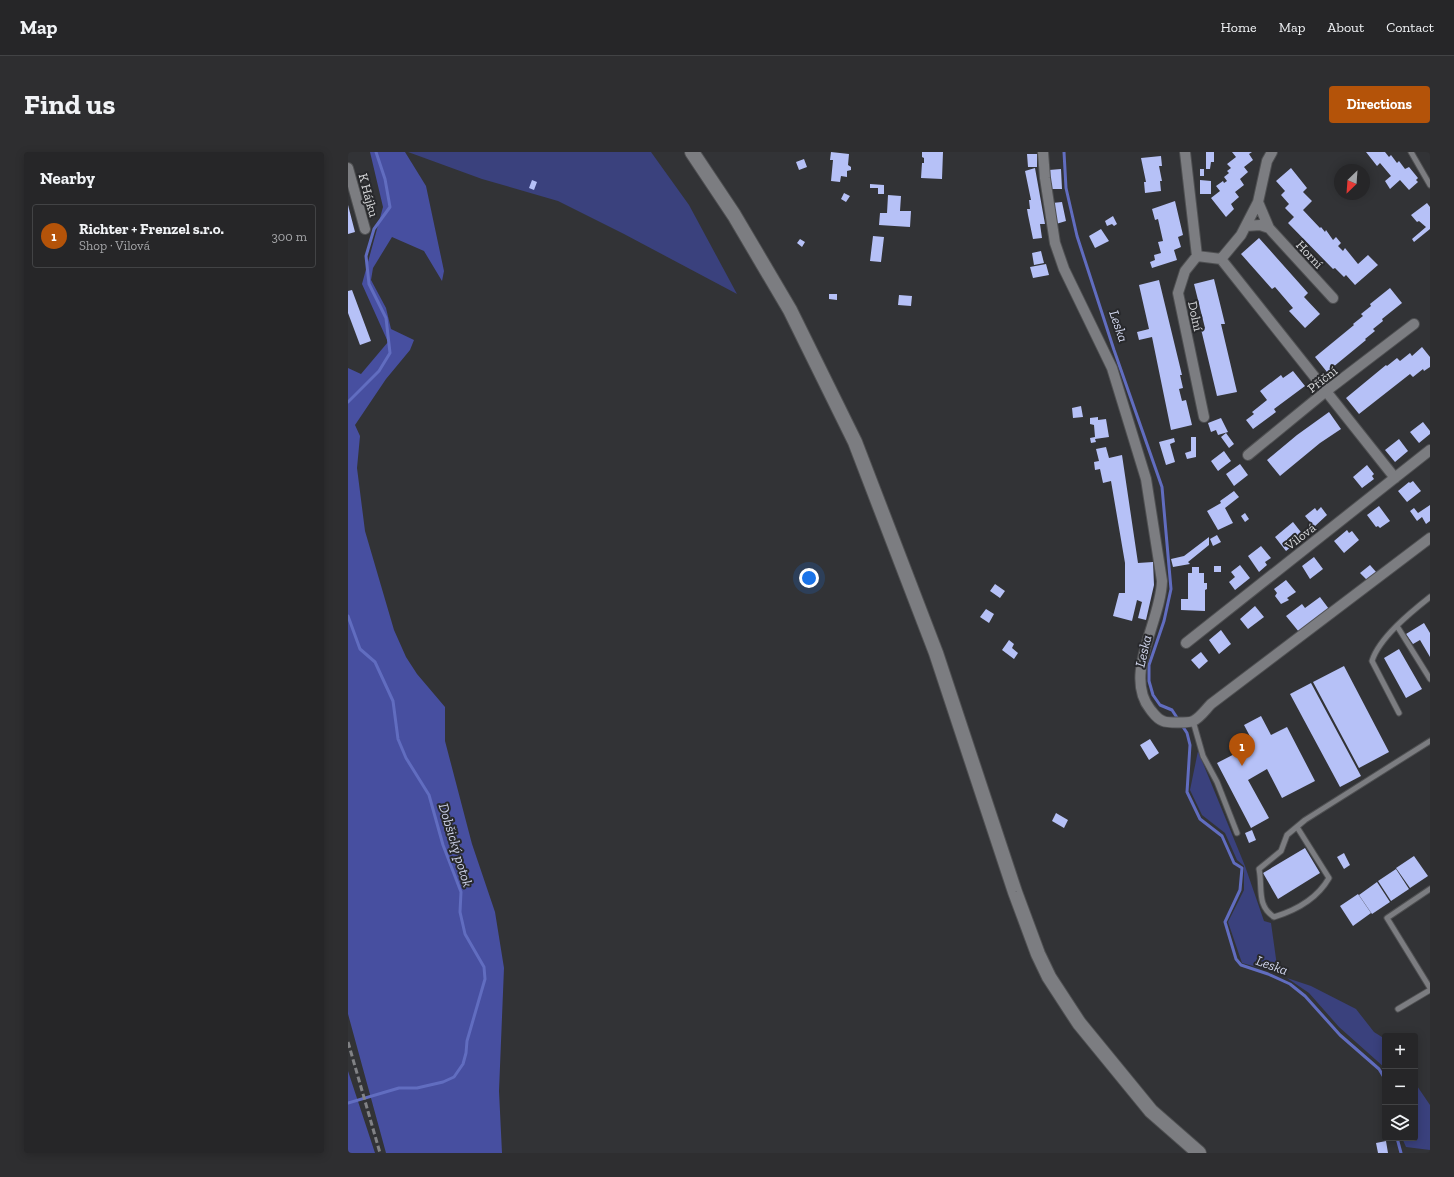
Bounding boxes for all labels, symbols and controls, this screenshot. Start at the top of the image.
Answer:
text: Map [20,16,57,39]
text: Home [1221,19,1257,36]
text: Map [1279,19,1305,36]
text: About [1327,19,1364,36]
text: Contact [1386,19,1434,36]
button: Directions [1329,86,1430,123]
text: Find us [24,88,115,121]
north arrow [1334,164,1370,200]
text: Nearby [40,168,95,188]
street label: K Hájku [355,172,382,219]
text: Richter + Frenzel s.r.o. [79,220,224,238]
text: 1 [51,229,57,244]
text: 300 m [271,229,307,244]
street label: Horní [1293,237,1327,272]
text: Shop · Vilová [79,238,150,253]
street label: Dolní [1185,300,1206,333]
water label: Leska [1105,308,1132,344]
street label: Příční [1304,363,1340,396]
street label: Vilová [1281,519,1319,554]
your location [799,568,819,588]
water label: Leska [1132,633,1155,669]
pin: 1 [1229,733,1255,766]
water label: Dobšický potok [435,801,476,889]
water label: Leska [1254,952,1290,979]
map controls [1382,1033,1418,1141]
button: + [1382,1033,1418,1069]
button: − [1382,1069,1418,1105]
button: layers [1382,1105,1418,1141]

